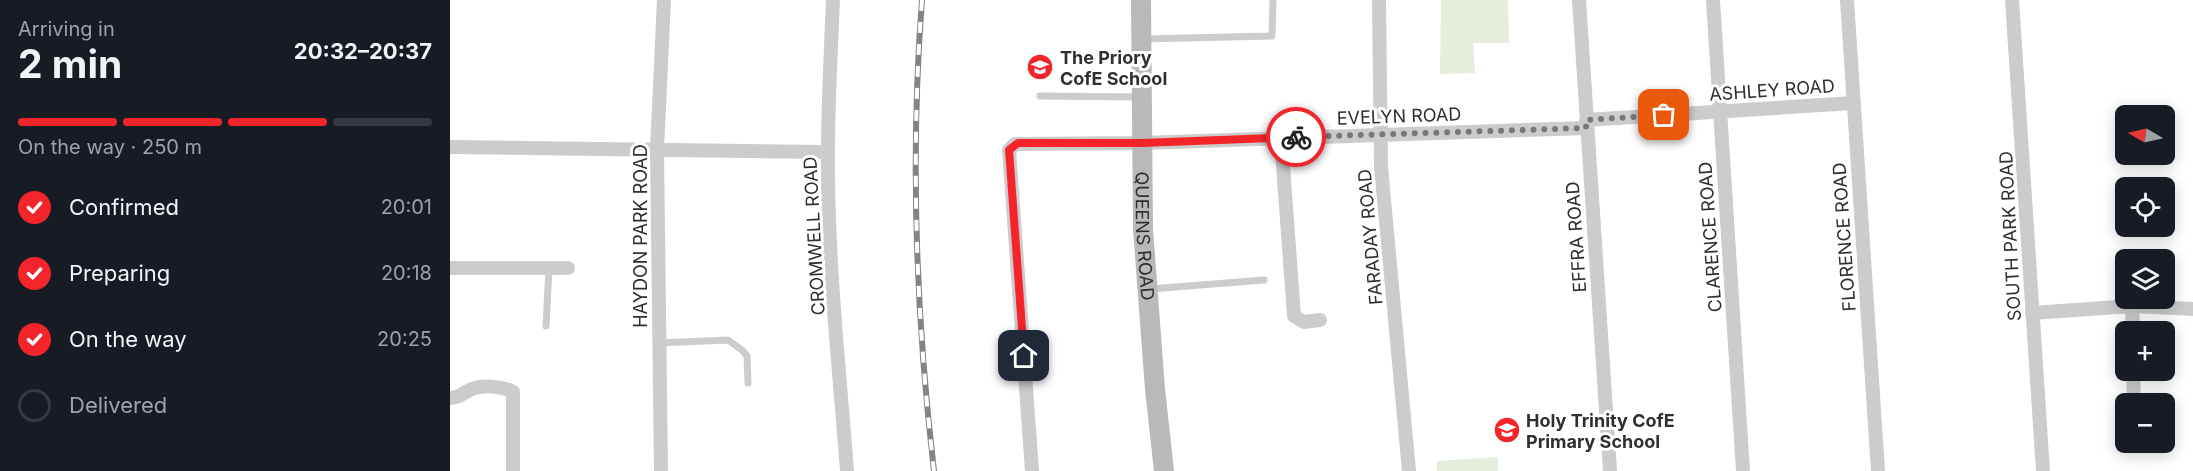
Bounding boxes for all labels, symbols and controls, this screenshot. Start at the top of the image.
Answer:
text: Arriving in [18,17,115,41]
text: 20:32–20:37 [294,38,432,64]
text: 2 min [18,40,122,87]
place label: The Priory CofE School [1060,47,1167,89]
school or university icon: The Priory CofE School [1025,52,1055,82]
street label: ASHLEY ROAD [1709,75,1835,105]
pin [1638,89,1689,140]
icon: bag [1647,98,1680,131]
street label: EVELYN ROAD [1336,103,1462,129]
north arrow [2115,105,2175,165]
map controls [2115,105,2175,453]
courier [1266,107,1326,167]
icon: bike [1280,121,1313,154]
text: On the way · 250 m [18,135,202,159]
street label: HAYDON PARK ROAD [630,144,651,328]
street label: SOUTH PARK ROAD [1995,150,2025,322]
street label: CROMWELL ROAD [799,156,829,316]
street label: CLARENCE ROAD [1694,161,1726,313]
street label: FLORENCE ROAD [1828,162,1860,312]
street label: FARADAY ROAD [1354,168,1386,306]
street label: QUEENS ROAD [1132,171,1159,301]
button: locate [2115,177,2175,237]
street label: EFFRA ROAD [1562,181,1590,293]
icon: check [18,191,51,224]
text: Confirmed [69,194,179,220]
text: 20:01 [381,195,432,219]
button: layers [2115,249,2175,309]
icon: check [18,257,51,290]
text: Preparing [69,260,170,286]
text: 20:18 [381,261,432,285]
button: + [2115,321,2175,381]
icon: check [18,323,51,356]
text: On the way [69,326,187,352]
text: 20:25 [377,327,432,351]
pin [998,330,1049,381]
icon: home [1007,339,1040,372]
text: Delivered [69,392,167,418]
button: − [2115,393,2175,453]
place label: Holy Trinity CofE Primary School [1526,410,1675,452]
school or university icon: Holy Trinity CofE Primary School [1492,415,1522,445]

